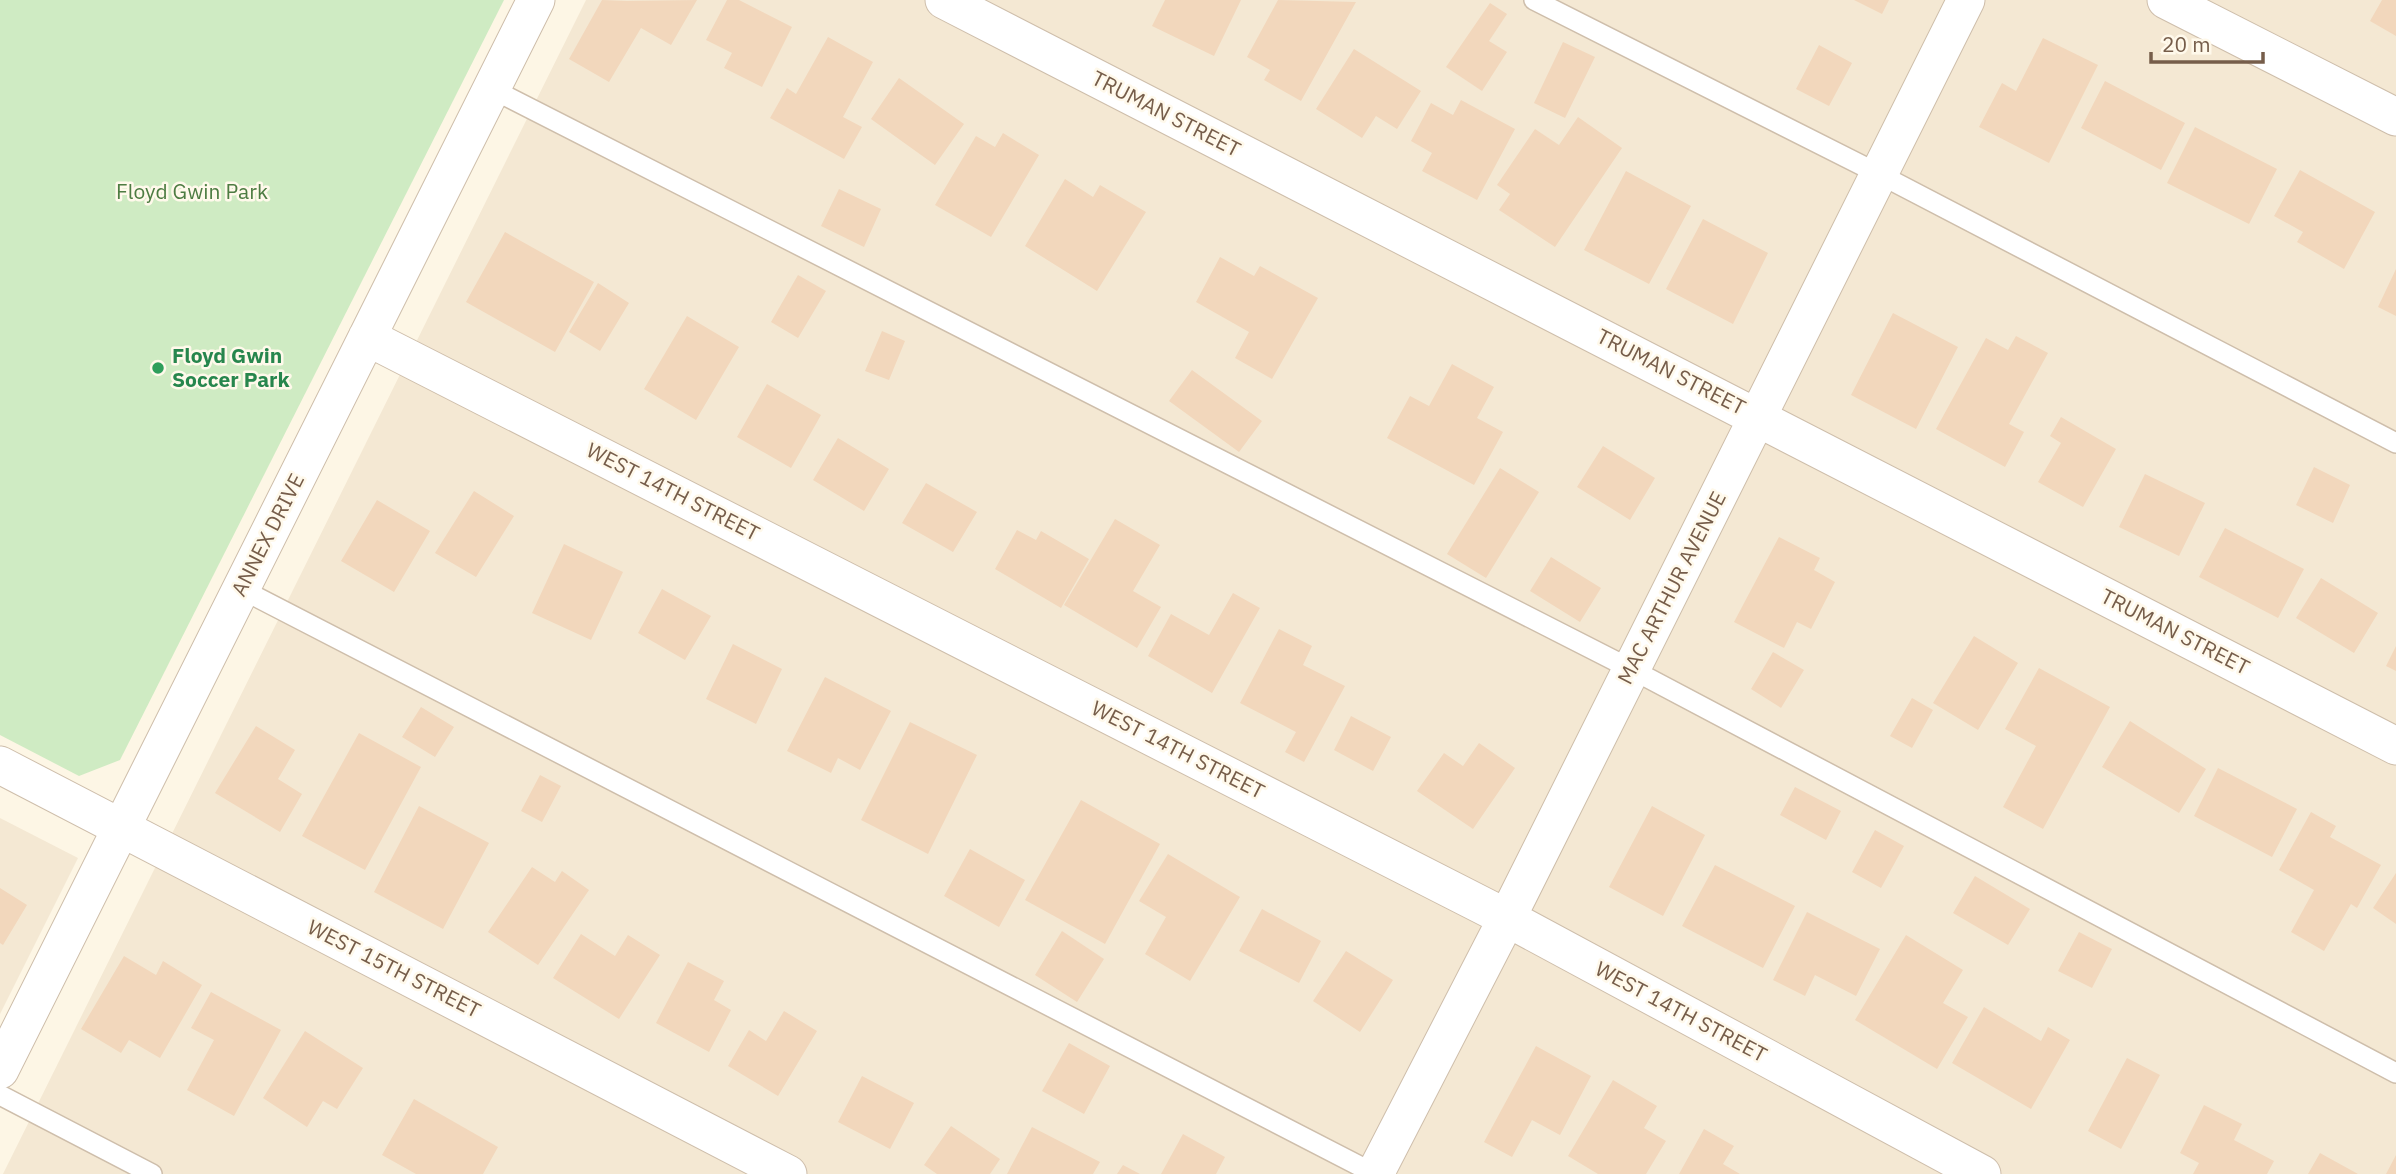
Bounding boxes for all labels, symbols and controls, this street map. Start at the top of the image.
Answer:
scale bar [2151,21,2263,65]
text: 20 m [2162,30,2211,58]
street label: TRUMAN STREET [1087,63,1246,163]
park label: Floyd Gwin Park [116,177,268,205]
street label: TRUMAN STREET [1592,321,1751,421]
place label: Floyd Gwin Soccer Park [172,341,291,393]
marker: Floyd Gwin Soccer Park [150,360,166,376]
street label: WEST 14TH STREET [582,435,765,547]
street label: ANNEX DRIVE [224,468,310,601]
street label: MAC ARTHUR AVENUE [1610,486,1732,689]
street label: TRUMAN STREET [2096,581,2255,681]
street label: WEST 14TH STREET [1087,693,1270,805]
street label: WEST 15TH STREET [303,912,486,1024]
street label: WEST 14TH STREET [1591,954,1772,1068]

